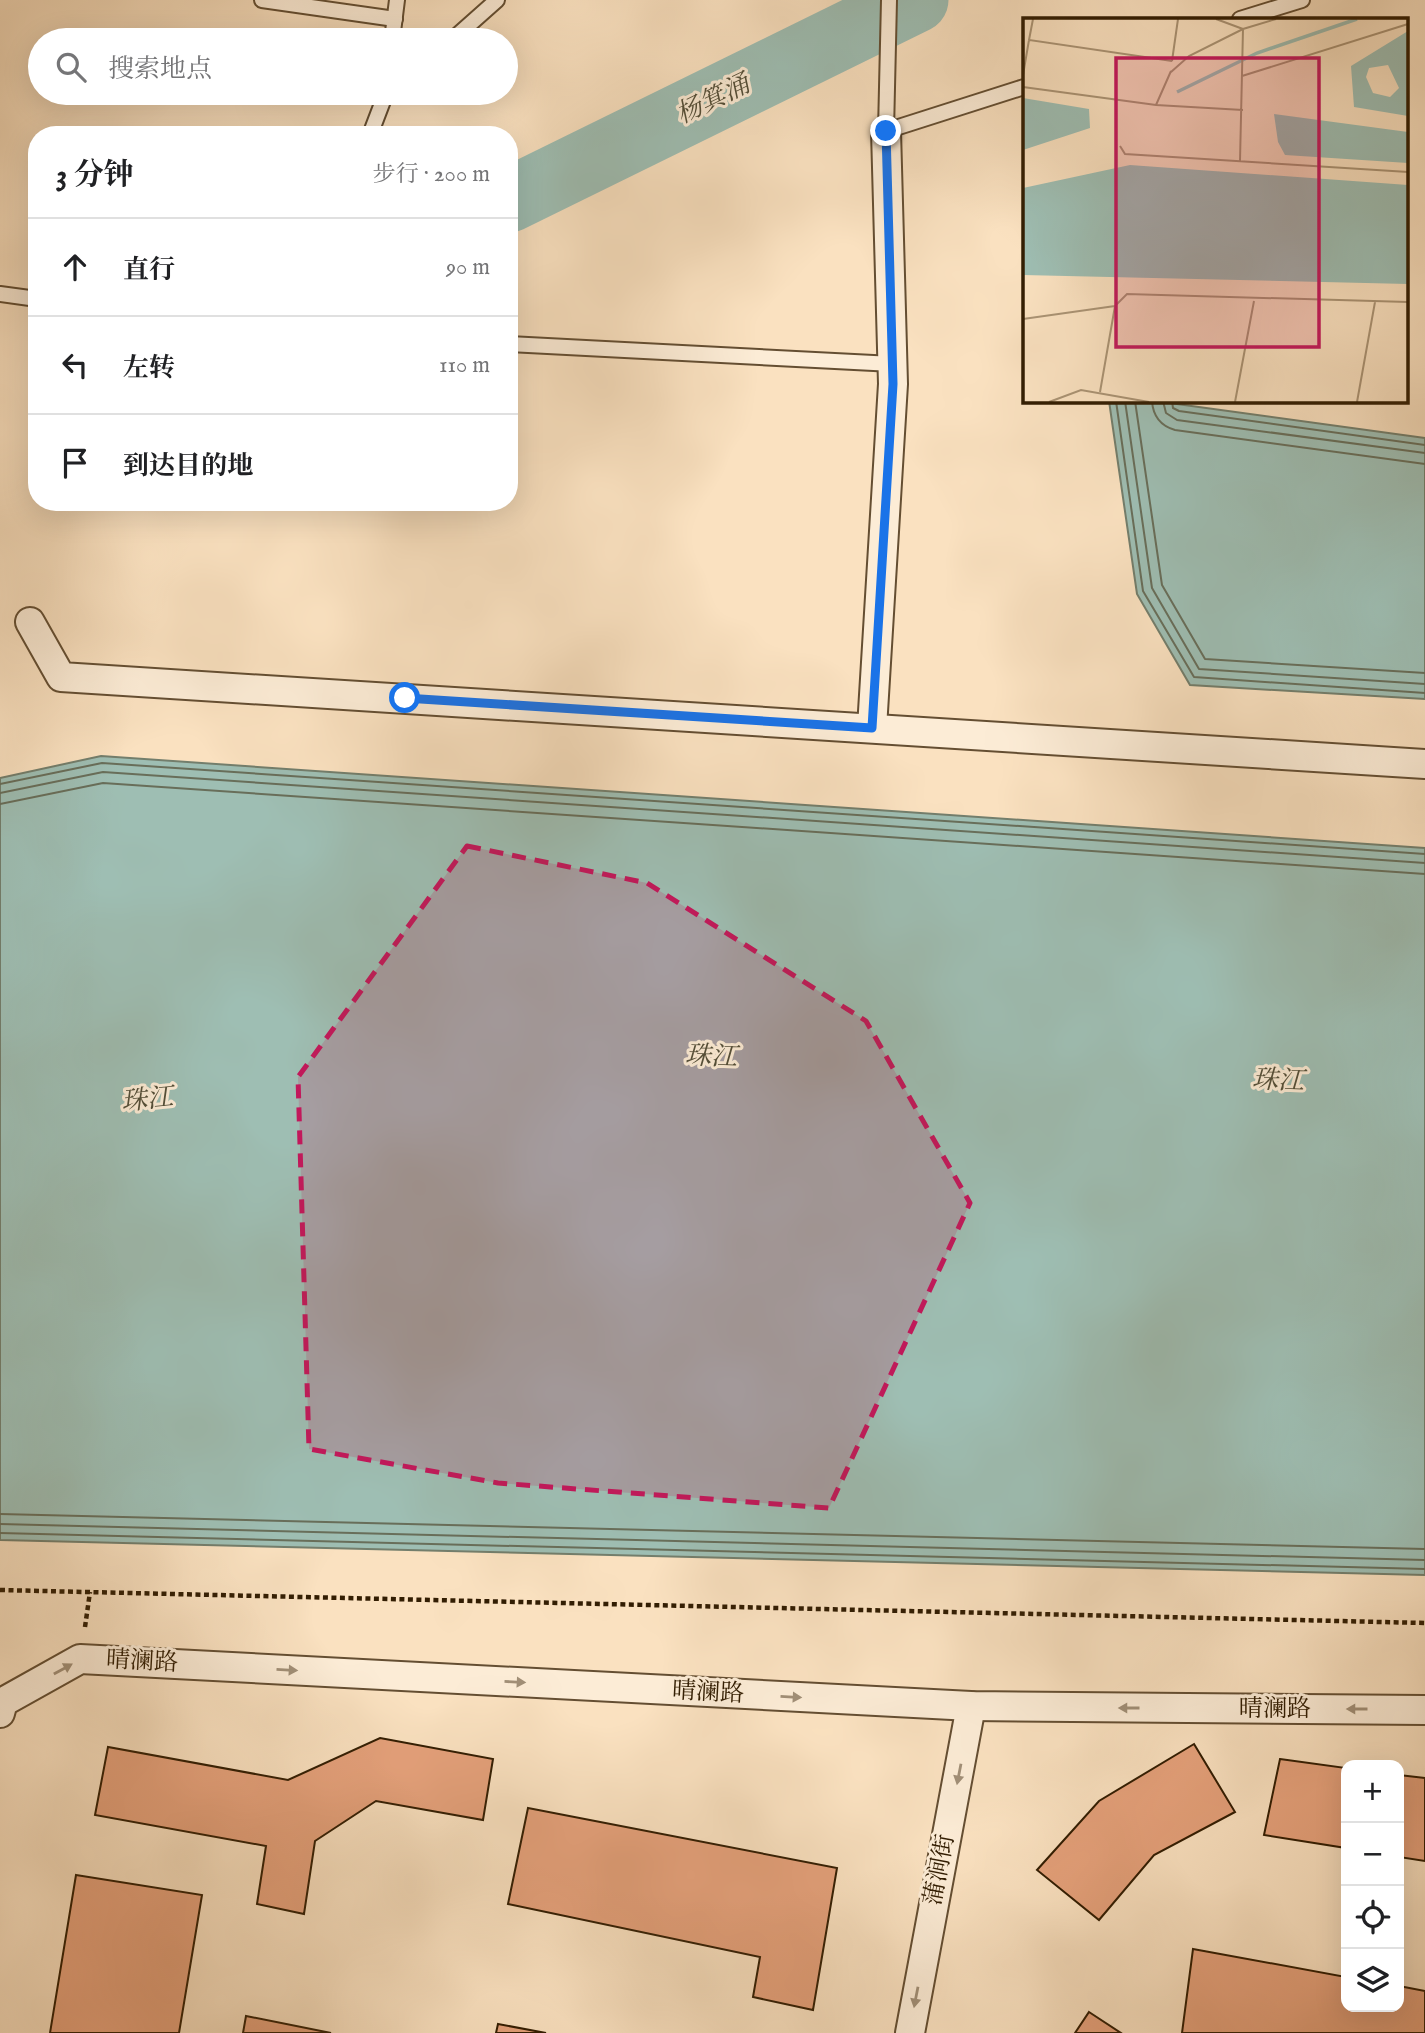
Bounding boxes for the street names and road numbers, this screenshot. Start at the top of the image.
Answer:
street label: 晴澜路 [105,1645,179,1679]
street label: 晴澜路 [671,1676,745,1710]
street label: 晴澜路 [1239,1694,1311,1725]
street label: 蒲涧街 [918,1832,962,1908]

